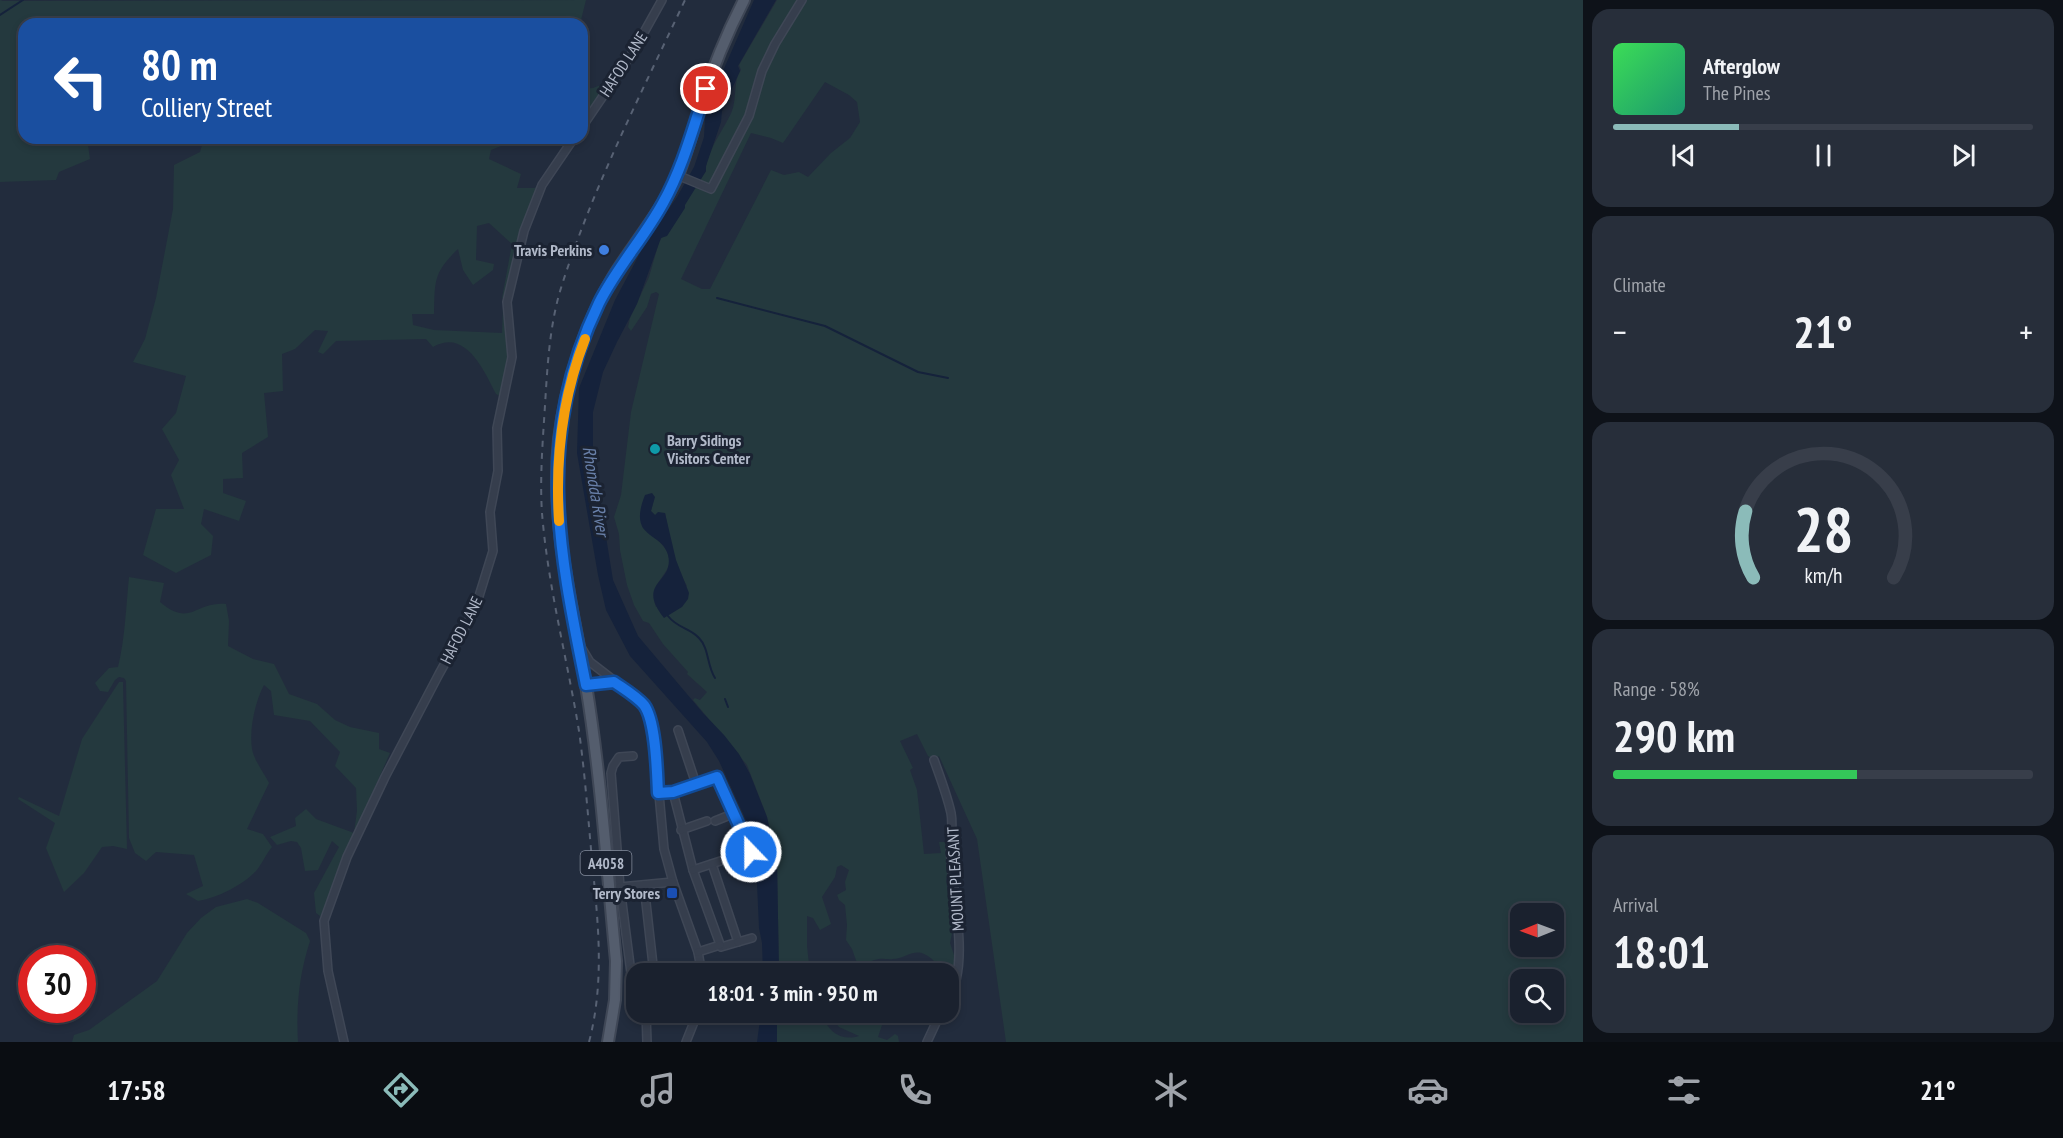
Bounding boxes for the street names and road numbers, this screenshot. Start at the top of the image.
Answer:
street label: HAFOD LANE [595,28,651,100]
street label: HAFOD LANE [435,593,487,667]
street label: MOUNT PLEASANT [942,826,968,932]
road number: A4058 [580,851,632,875]

